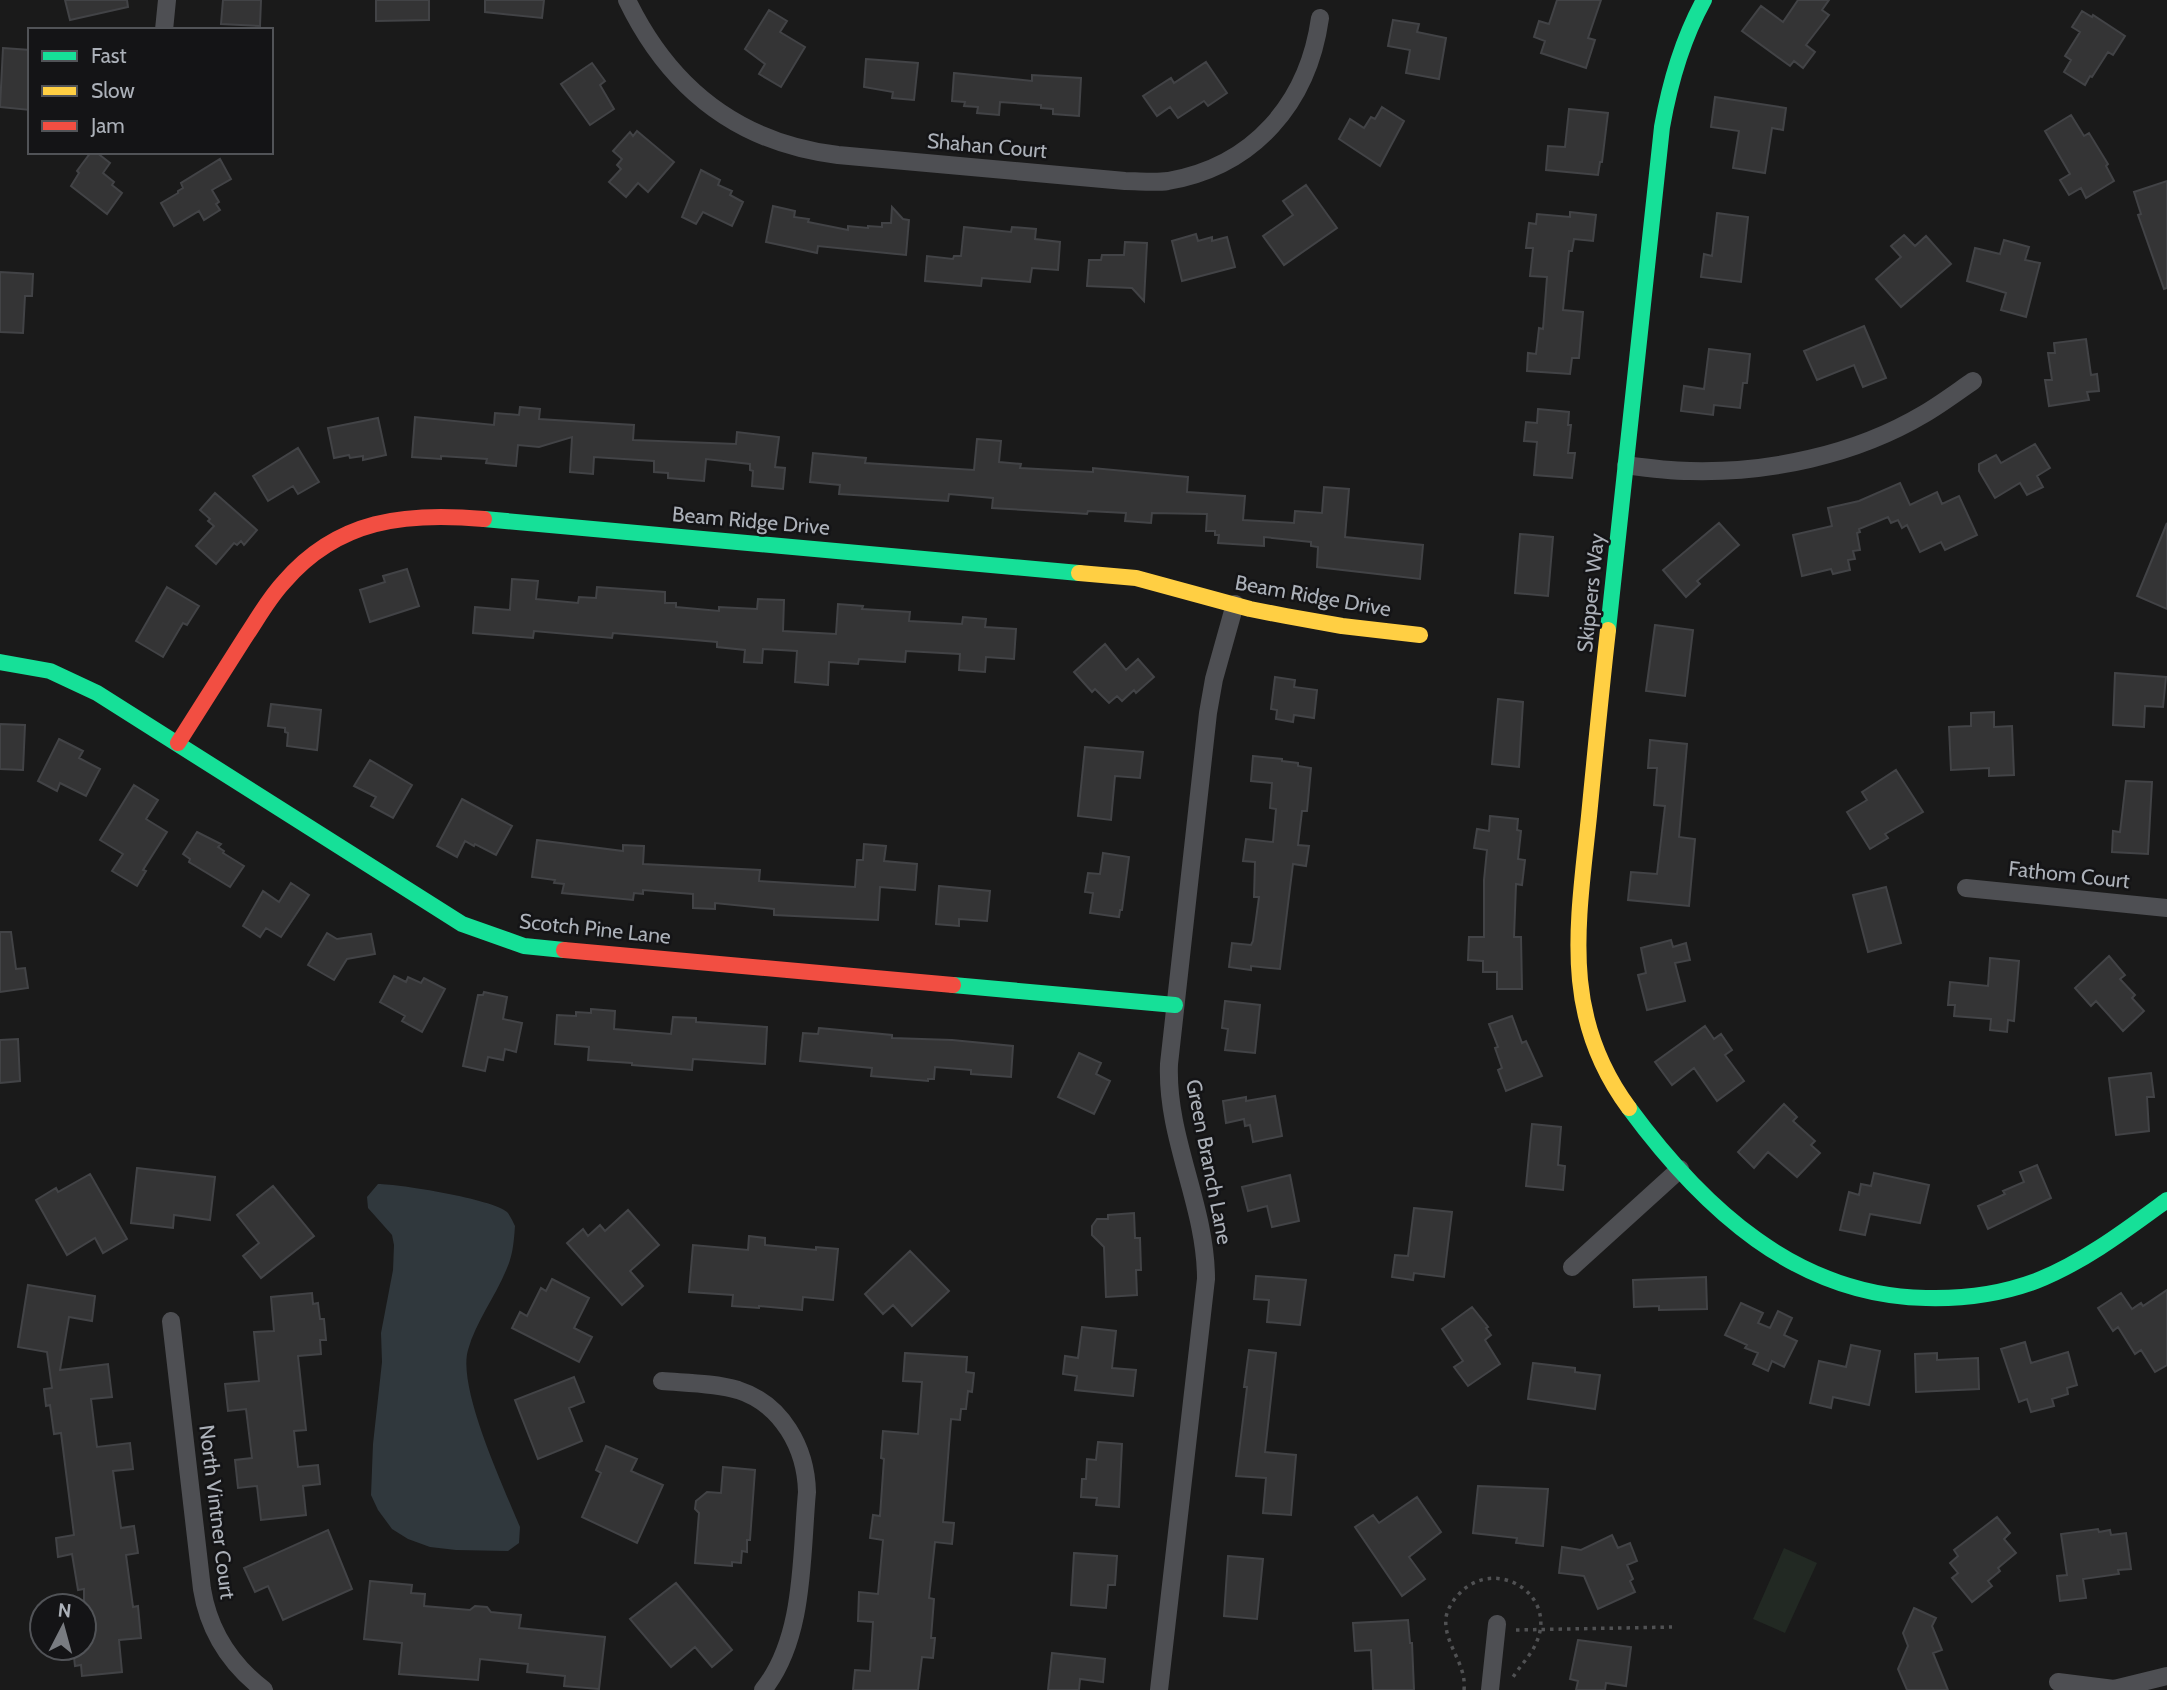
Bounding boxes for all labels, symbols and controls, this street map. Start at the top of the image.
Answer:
legend [28,28,273,154]
text: Fast [91,43,127,68]
text: Slow [91,78,135,103]
text: Jam [90,113,125,138]
street label: Shahan Court [926,128,1048,163]
street label: Beam Ridge Drive [671,501,831,540]
street label: Skippers Way [1572,532,1609,654]
street label: Beam Ridge Drive [1233,569,1393,622]
street label: Fathom Court [2007,856,2131,893]
street label: Scotch Pine Lane [518,908,672,949]
street label: Green Branch Lane [1181,1077,1238,1247]
street label: North Vintner Court [194,1423,241,1601]
north arrow [28,1592,98,1662]
text: N [57,1598,73,1623]

